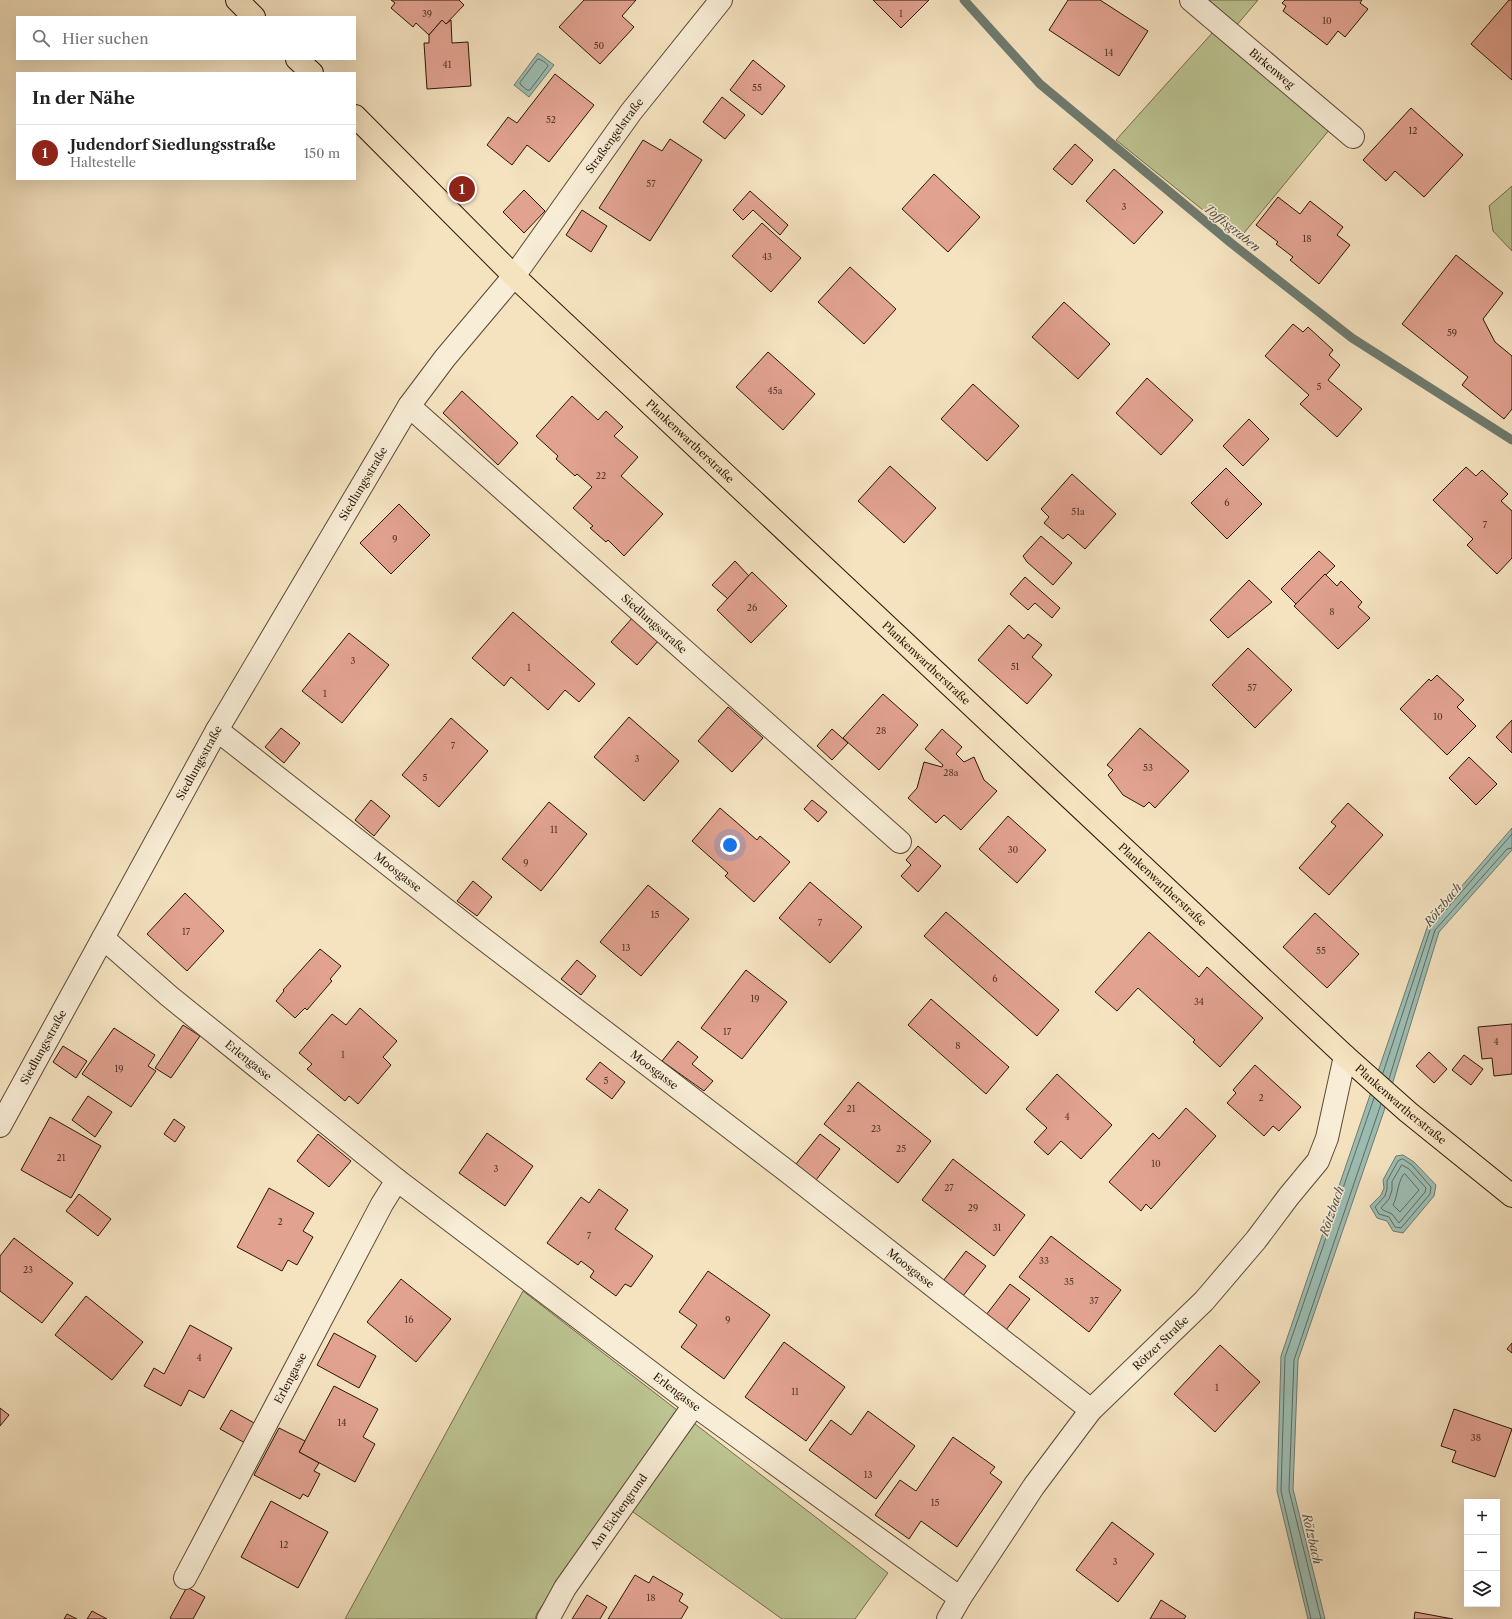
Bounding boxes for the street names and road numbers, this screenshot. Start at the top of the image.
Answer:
street label: Birkenweg [1246,45,1298,92]
street label: Straßengelstraße [583,95,647,176]
street label: Plankenwartherstraße [643,397,737,486]
street label: Siedlungsstraße [336,444,390,523]
street label: Siedlungsstraße [618,591,690,657]
street label: Plankenwartherstraße [879,618,973,708]
street label: Siedlungsstraße [173,723,225,803]
street label: Plankenwartherstraße [1116,840,1209,929]
street label: Moosgasse [371,849,424,895]
street label: Siedlungsstraße [17,1007,69,1087]
street label: Erlengasse [222,1037,275,1083]
street label: Moosgasse [628,1047,681,1093]
street label: Plankenwartherstraße [1352,1061,1449,1147]
street label: Moosgasse [884,1245,937,1291]
street label: Rötzer Straße [1130,1313,1191,1373]
street label: Erlengasse [271,1350,310,1406]
street label: Erlengasse [650,1370,703,1414]
street label: Am Eichengrund [587,1471,650,1553]

